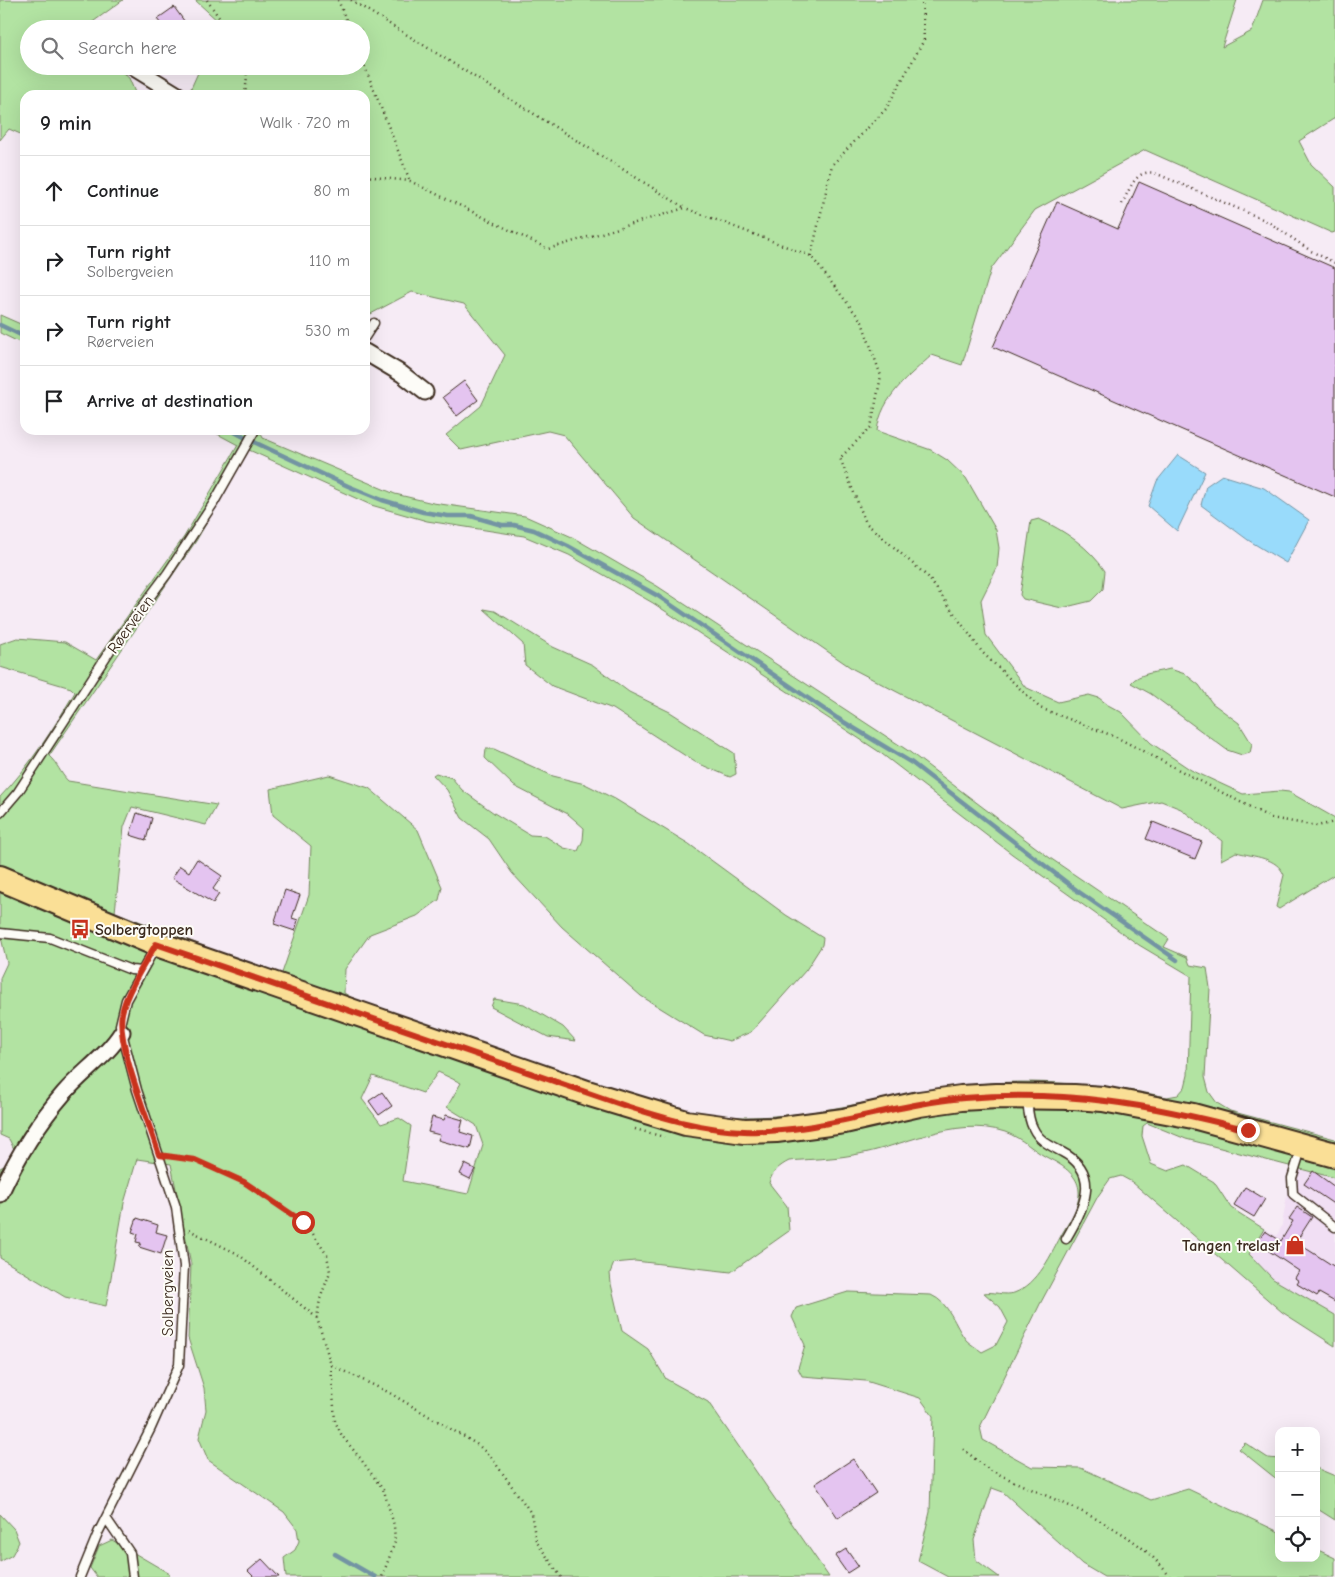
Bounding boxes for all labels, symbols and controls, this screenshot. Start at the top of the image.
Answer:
search box [20,20,370,75]
icon: search [38,34,66,62]
text: Search here [78,37,177,59]
text: 9 min [40,111,92,135]
text: Walk · 720 m [260,114,350,132]
icon: ahead [40,177,68,205]
text: Continue [87,180,159,202]
text: 80 m [313,182,350,200]
text: Turn right [87,241,171,263]
icon: right [40,247,68,275]
text: 110 m [309,252,350,270]
text: Solbergveien [87,263,174,281]
text: Turn right [87,311,171,333]
icon: right [40,317,68,345]
text: 530 m [305,322,350,340]
text: Røerveien [87,333,154,351]
icon: arrive [40,387,68,415]
text: Arrive at destination [87,390,253,412]
street label: Røerveien [104,592,158,657]
bus stop icon: Solbergtoppen [69,918,91,940]
place label: Solbergtoppen [95,921,193,939]
route end [1237,1119,1260,1142]
route start [292,1211,315,1234]
shop icon: Tangen trelast [1284,1234,1306,1256]
place label: Tangen trelast [1182,1237,1281,1255]
street label: Solbergveien [159,1250,177,1336]
map controls [1275,1427,1320,1562]
button: + [1275,1427,1320,1472]
button: − [1275,1472,1320,1517]
button: locate [1275,1517,1320,1562]

